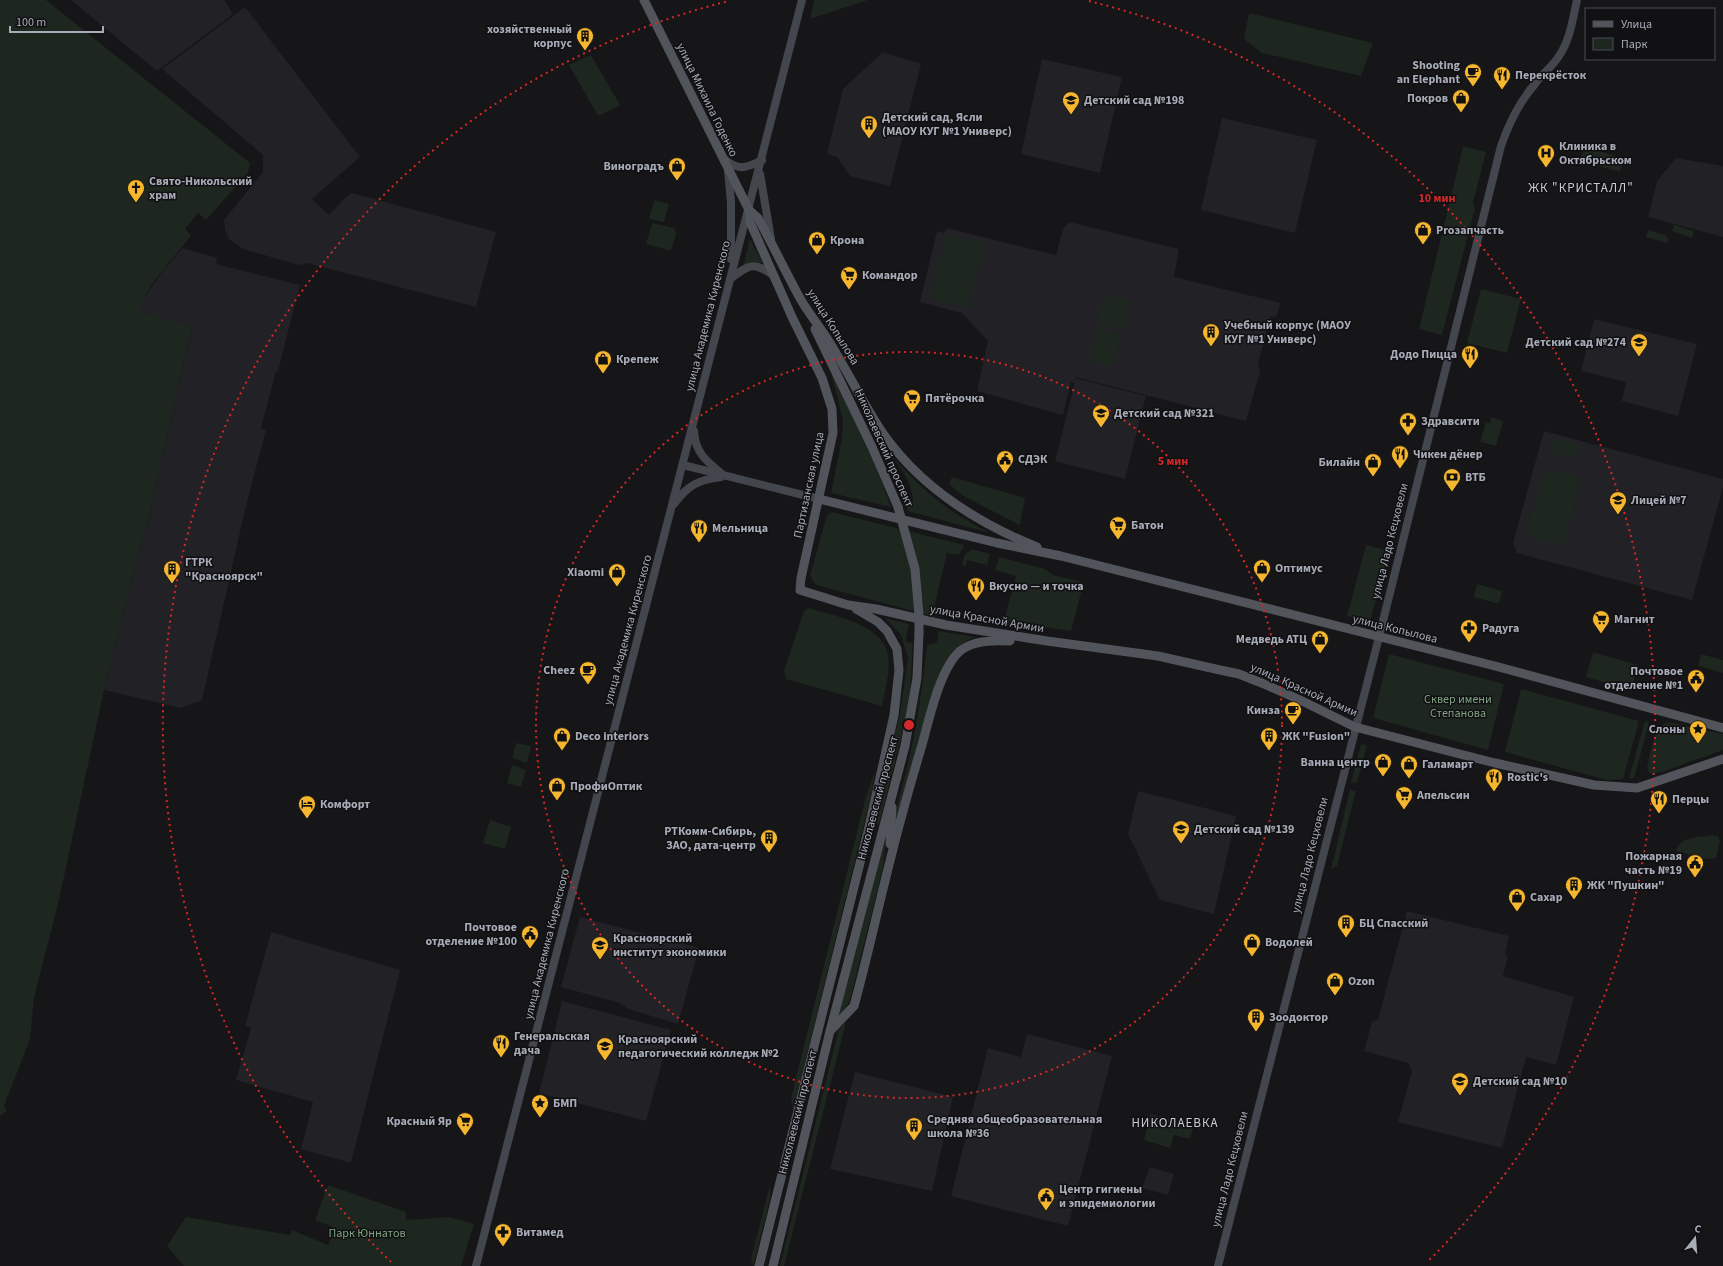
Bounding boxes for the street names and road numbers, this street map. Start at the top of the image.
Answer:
street label: улица Михаила Годенко [672,40,742,160]
street label: улица Академика Киренского [681,239,735,393]
street label: улица Копылова [803,286,863,368]
street label: Николаевский проспект [850,386,918,510]
street label: Партизанская улица [789,430,829,540]
street label: улица Ладо Кецховели [1367,481,1413,601]
street label: улица Академика Киренского [600,553,656,707]
street label: улица Красной Армии [929,601,1045,637]
street label: улица Копылова [1351,610,1439,648]
street label: улица Красной Армии [1248,659,1360,721]
street label: Николаевский проспект [853,734,903,862]
street label: улица Ладо Кецховели [1287,795,1333,915]
street label: улица Академика Киренского [520,867,574,1021]
street label: Николаевский проспект [774,1047,822,1176]
street label: улица Ладо Кецховели [1207,1109,1253,1229]

